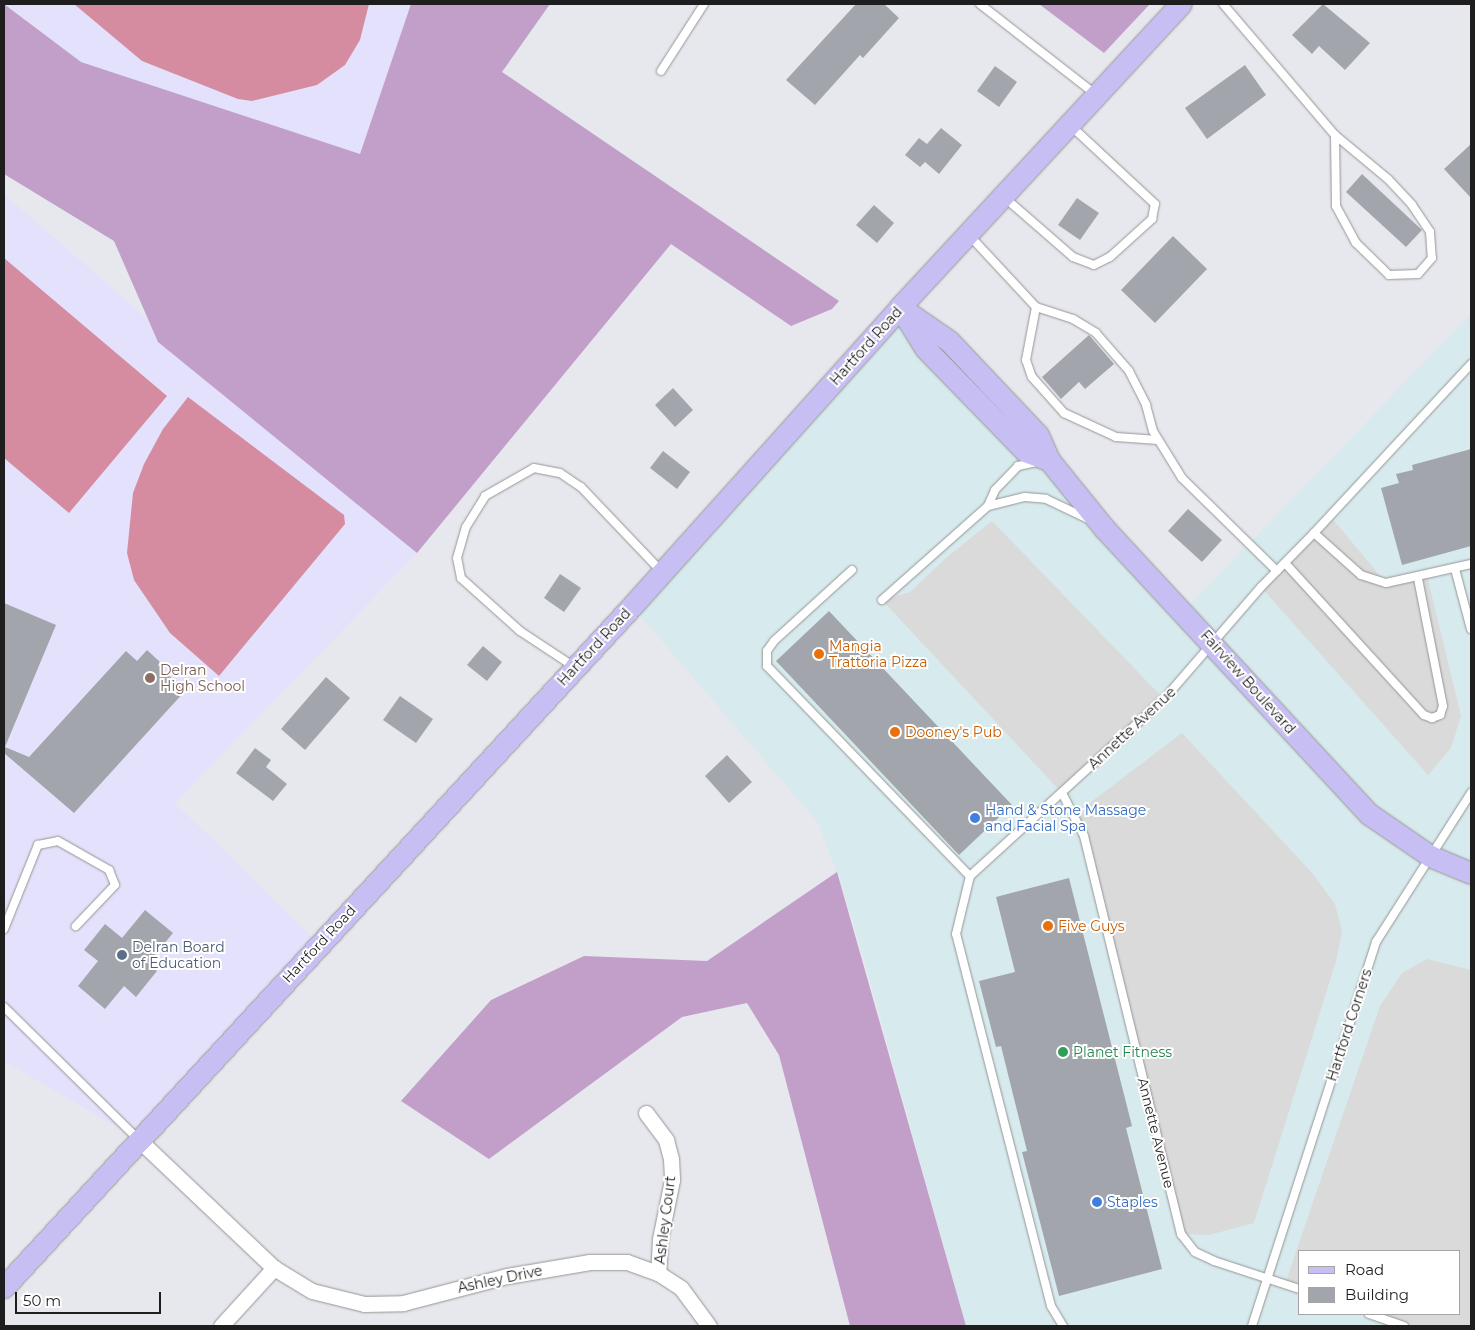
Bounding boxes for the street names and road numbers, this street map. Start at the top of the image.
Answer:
street label: Hartford Road [826,303,906,389]
street label: Hartford Road [554,605,634,689]
street label: Fairview Boulevard [1197,627,1299,737]
street label: Annette Avenue [1085,683,1179,773]
street label: Hartford Road [279,902,359,986]
street label: Hartford Corners [1323,967,1375,1083]
street label: Annette Avenue [1134,1076,1178,1190]
street label: Ashley Court [651,1175,679,1265]
street label: Ashley Drive [456,1262,544,1296]

